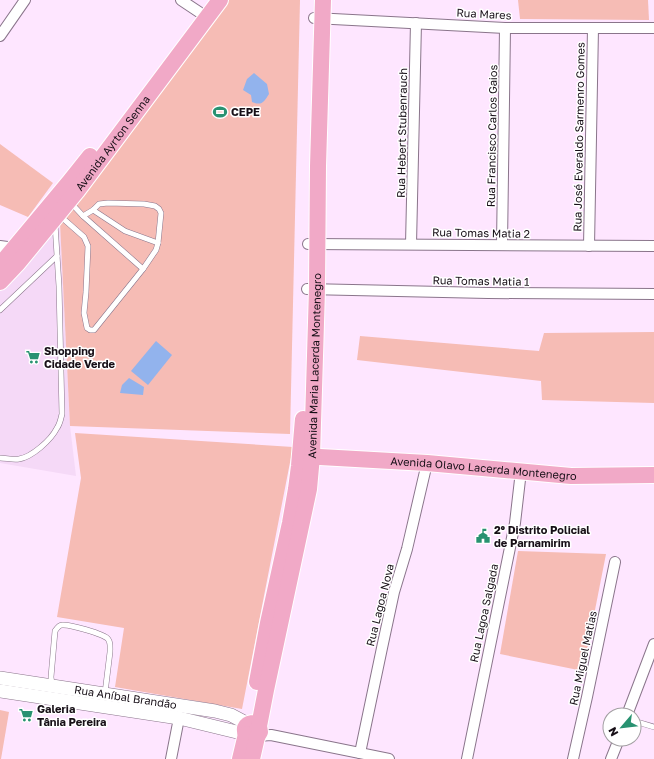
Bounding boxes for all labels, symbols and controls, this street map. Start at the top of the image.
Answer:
street label: Rua Mares [456,6,512,21]
street label: Rua José Everaldo Sarmenro Gomes [570,42,587,232]
street label: Rua Francisco Carlos Gaios [484,64,499,207]
street label: Rua Hebert Stubenrauch [394,68,409,198]
street label: Avenida Ayrton Senna [73,93,152,193]
sports icon: CEPE [212,104,228,120]
place label: CEPE [231,105,260,118]
street label: Rua Tomas Matia 2 [432,225,530,240]
street label: Avenida Maria Lacerda Montenegro [305,273,323,459]
street label: Rua Tomas Matia 1 [432,273,530,288]
place label: Shopping Cidade Verde [44,344,115,370]
supermarket icon: Shopping Cidade Verde [25,349,41,365]
street label: Avenida Olavo Lacerda Montenegro [390,454,577,482]
place label: 2º Distrito Policial de Parnamirim [494,523,590,549]
public building icon: 2º Distrito Policial de Parnamirim [475,528,491,544]
street label: Rua Lagoa Nova [363,562,396,647]
street label: Rua Lagoa Salgada [467,562,500,663]
street label: Rua Miguel Matias [566,609,599,706]
street label: Rua Aníbal Brandão [73,682,178,711]
place label: Galeria Tânia Pereira [37,702,106,728]
supermarket icon: Galeria Tânia Pereira [18,707,34,723]
north arrow [602,707,642,747]
text: N [605,725,620,739]

